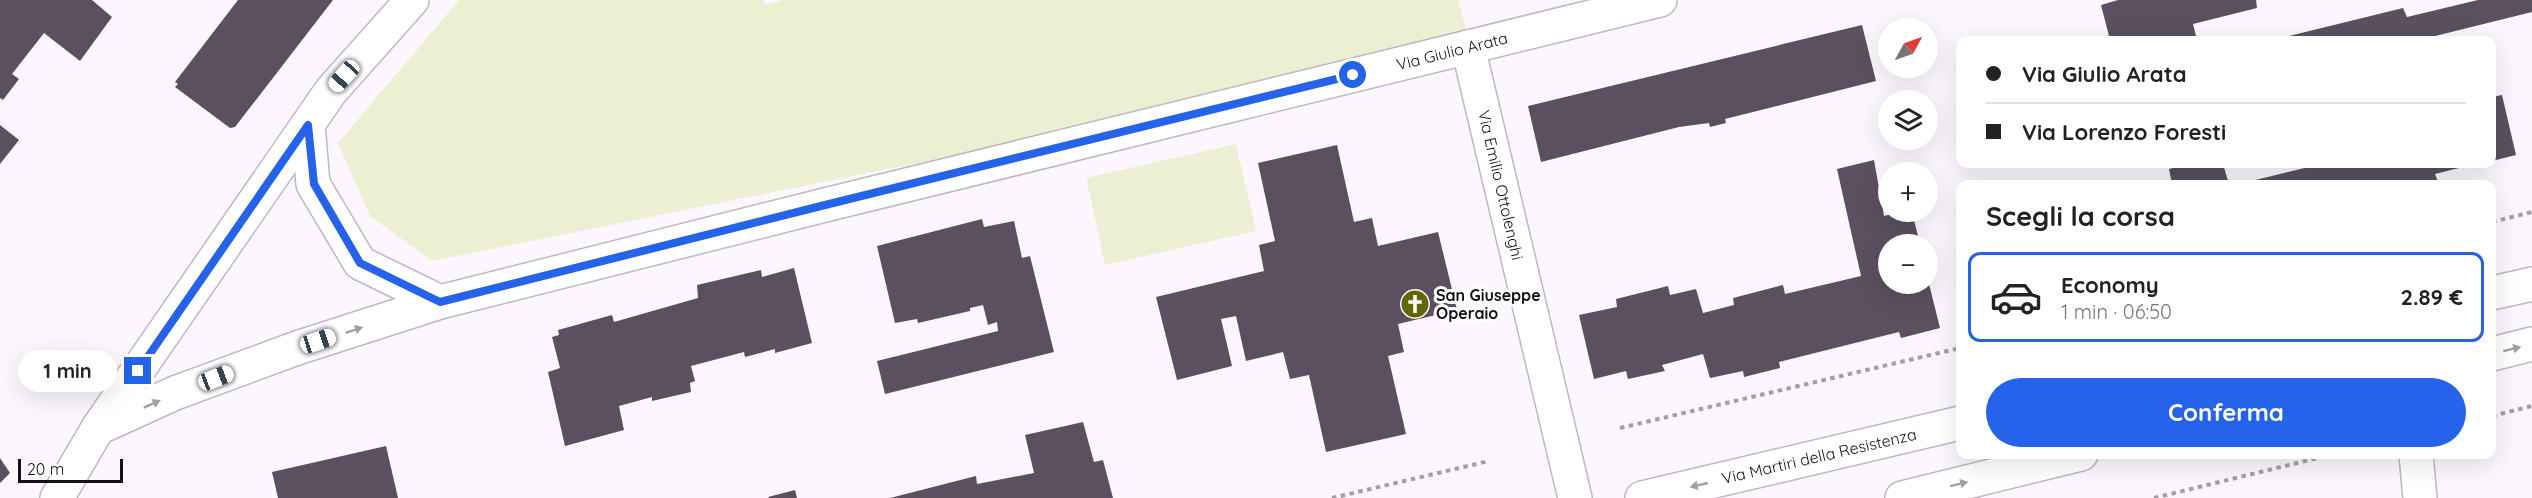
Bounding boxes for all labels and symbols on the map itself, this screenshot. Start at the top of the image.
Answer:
north arrow [1878,18,1938,78]
street label: Via Giulio Arata [1394,27,1510,75]
car [325,57,363,95]
route start [1339,61,1366,88]
street label: Via Emilio Ottolenghi [1474,108,1528,262]
place label: San Giuseppe Operaio [1436,285,1541,323]
church icon: San Giuseppe Operaio [1399,288,1431,320]
one-way arrow [345,324,363,334]
car [298,327,338,355]
one-way arrow [2503,344,2521,354]
callout: 1 min [18,350,117,392]
route end [124,357,151,384]
car [196,363,236,393]
one-way arrow [143,399,161,409]
street label: Via Martiri della Resistenza [1720,424,1918,488]
scale bar [18,456,123,484]
one-way arrow [1950,479,1968,489]
one-way arrow [1690,480,1708,490]

